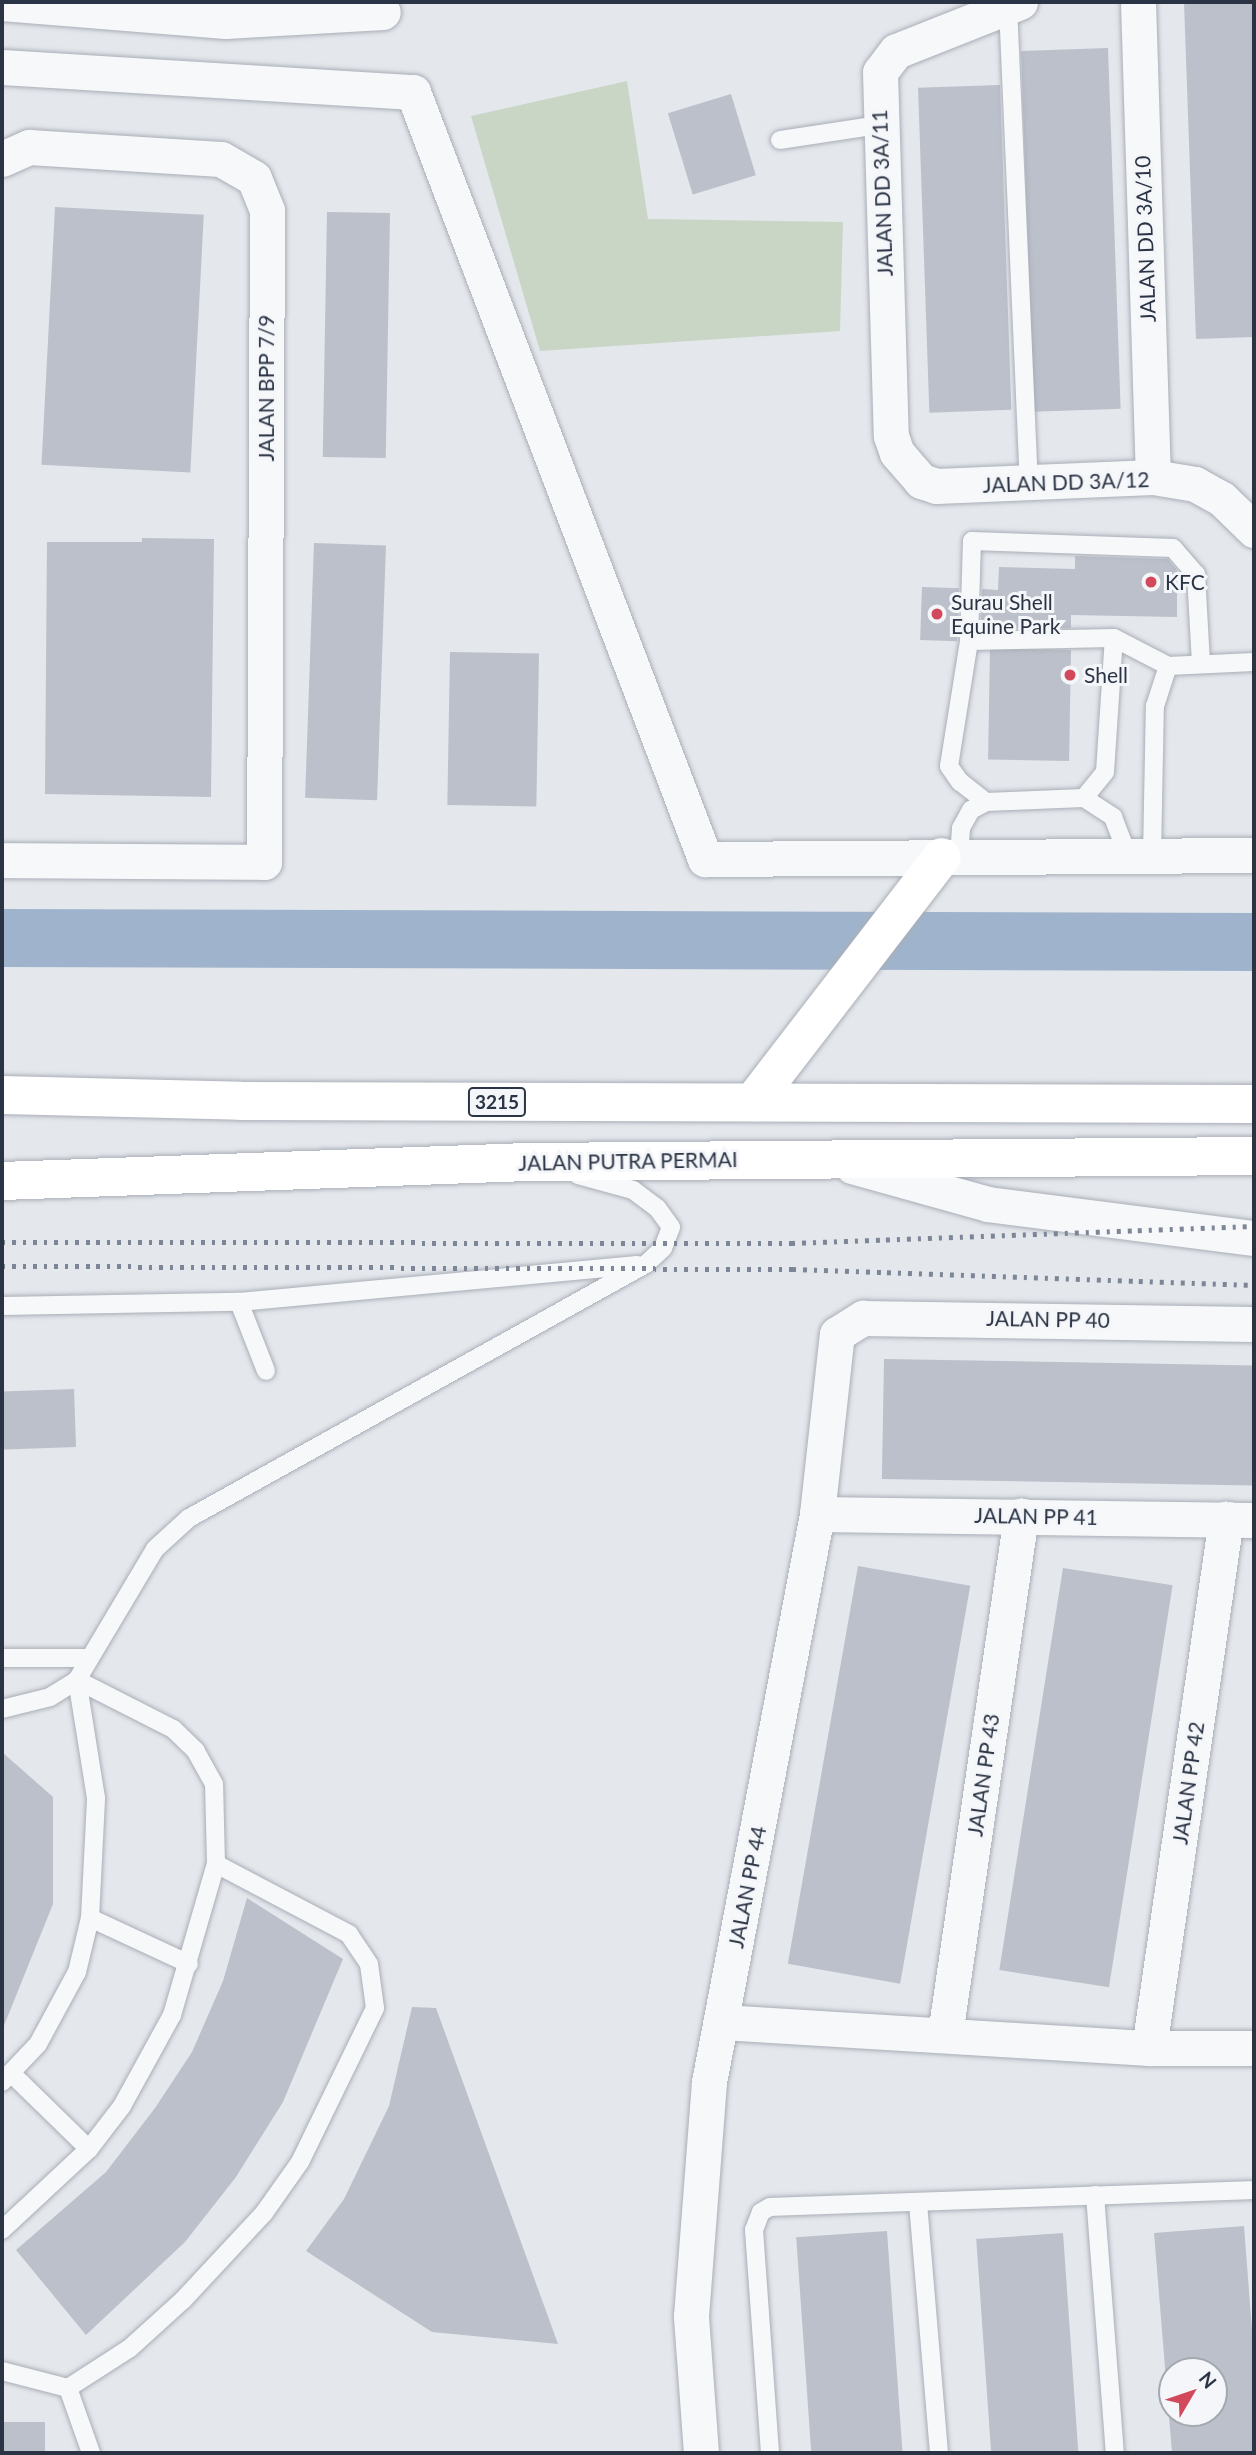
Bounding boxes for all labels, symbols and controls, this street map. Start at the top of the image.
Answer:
street label: JALAN DD 3A/11 [866,109,898,277]
street label: JALAN DD 3A/10 [1129,155,1161,323]
street label: JALAN BPP 7/9 [253,314,279,462]
street label: JALAN DD 3A/12 [982,466,1150,498]
place label: KFC [1165,569,1205,595]
marker: KFC [1143,574,1159,590]
place label: Surau Shell Equine Park [951,589,1060,639]
marker: Surau Shell Equine Park [929,606,945,622]
place label: Shell [1084,662,1128,688]
marker: Shell [1062,667,1078,683]
road number: 3215 [467,1086,527,1118]
street label: JALAN PUTRA PERMAI [518,1146,738,1176]
street label: JALAN PP 40 [986,1305,1110,1333]
street label: JALAN PP 41 [974,1502,1098,1530]
street label: JALAN PP 43 [962,1712,1004,1838]
street label: JALAN PP 42 [1167,1720,1209,1846]
street label: JALAN PP 44 [723,1824,771,1950]
north arrow [1158,2357,1228,2427]
text: N [1195,2367,1222,2393]

